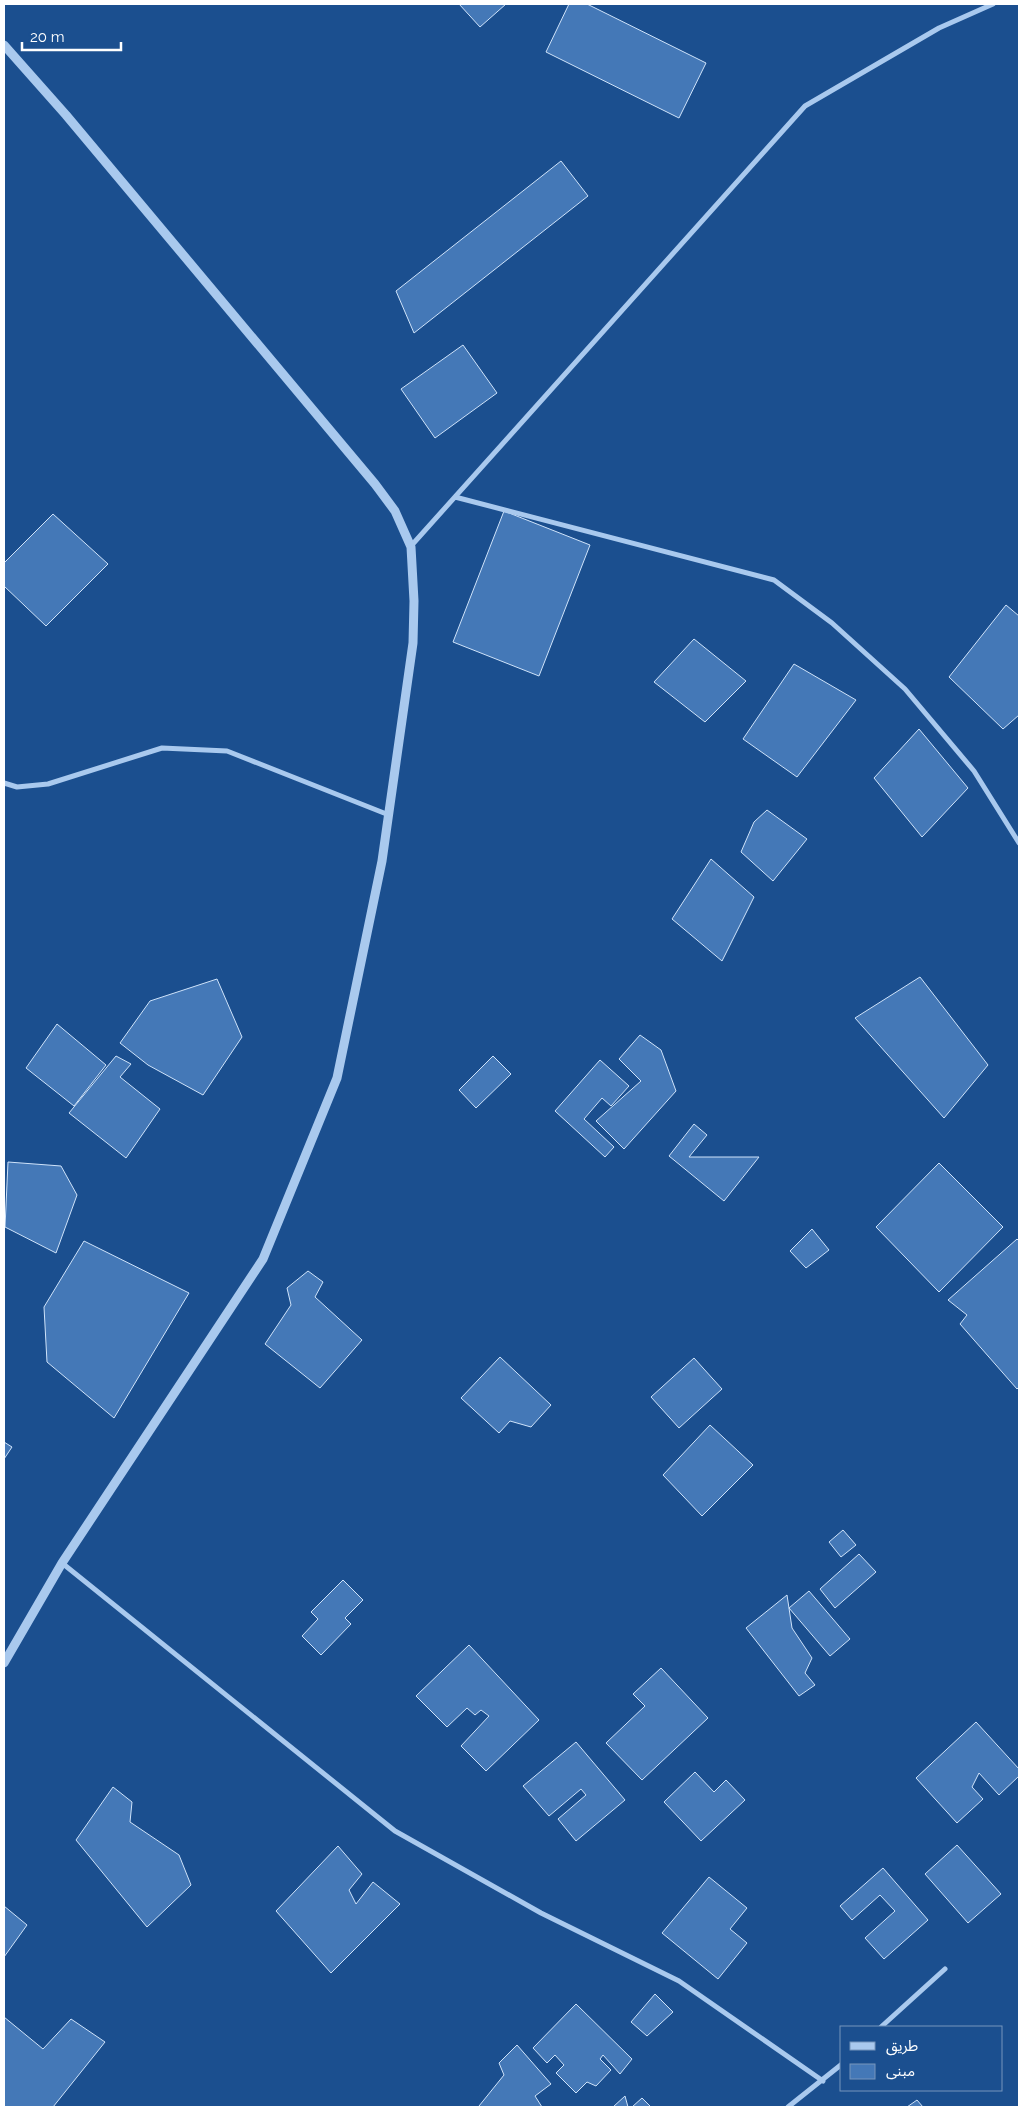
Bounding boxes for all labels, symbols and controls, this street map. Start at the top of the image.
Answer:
scale bar [22,20,121,52]
text: 20 m [30,28,65,46]
legend [840,2026,1003,2091]
text: طريق [886,2037,918,2056]
text: مبنى [886,2062,915,2080]

